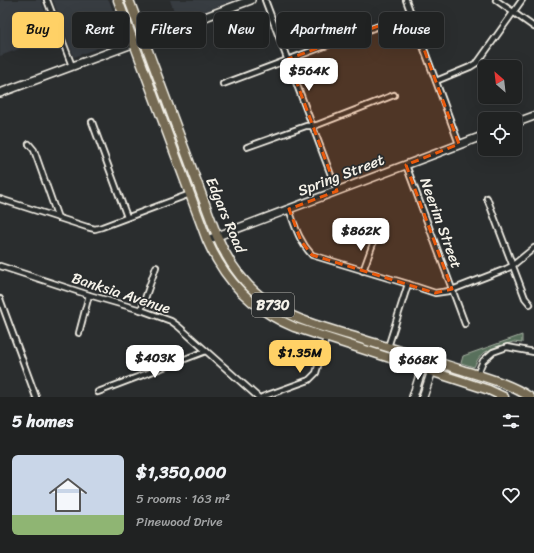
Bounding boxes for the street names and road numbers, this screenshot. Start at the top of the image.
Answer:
street label: Spring Street [294,146,389,204]
street label: Edgars Road [198,173,254,258]
street label: Neerim Street [413,174,470,273]
street label: Banksia Avenue [68,265,174,321]
road number: B730 [252,293,294,317]

